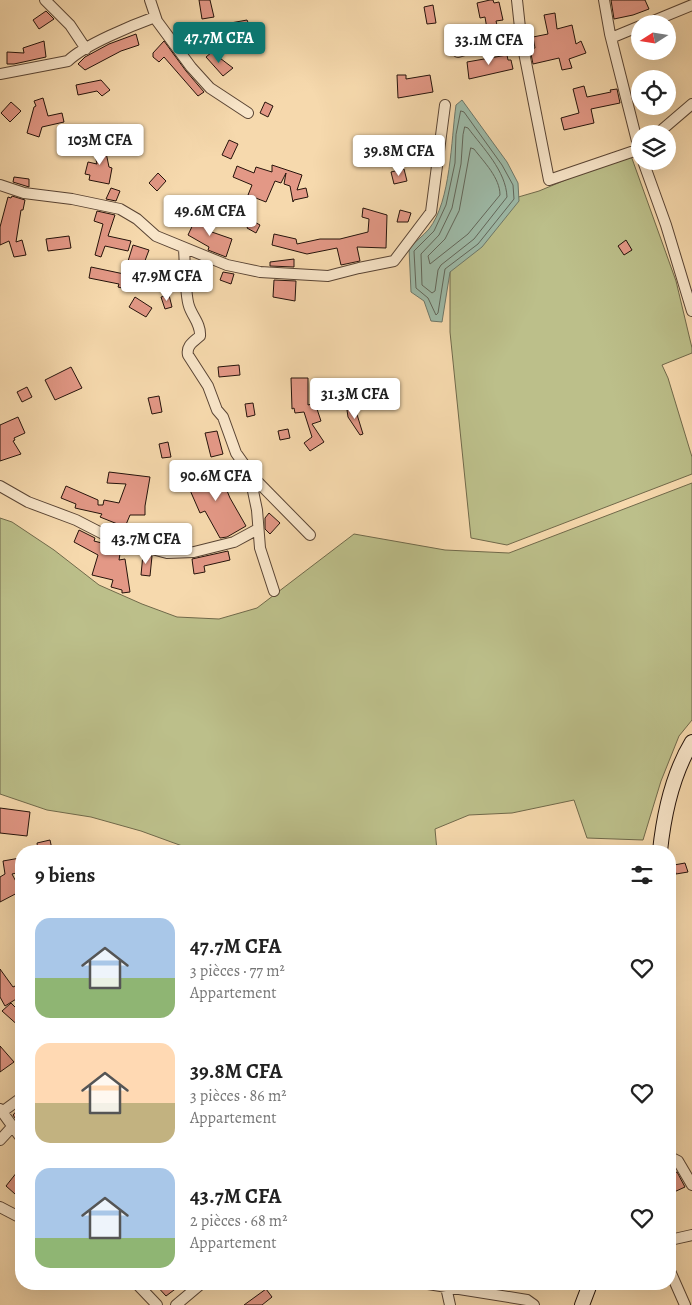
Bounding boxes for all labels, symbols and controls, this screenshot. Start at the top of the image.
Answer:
north arrow [631,15,676,60]
map controls [631,15,676,170]
pin: 47.7M CFA [162,22,276,64]
pin: 33.1M CFA [432,23,546,66]
text: 47.7M CFA [184,27,254,49]
text: 33.1M CFA [455,29,523,51]
button: locate [631,70,676,115]
pin: 103M CFA [48,124,152,166]
button: layers [631,125,676,170]
text: 103M CFA [68,129,132,151]
pin: 39.8M CFA [342,134,456,177]
text: 39.8M CFA [364,140,434,162]
pin: 49.6M CFA [153,194,267,237]
text: 49.6M CFA [175,200,245,222]
pin: 47.9M CFA [110,260,224,302]
text: 47.9M CFA [132,265,202,287]
pin: 31.3M CFA [298,378,412,420]
text: 31.3M CFA [321,383,389,405]
pin: 90.6M CFA [159,460,273,502]
text: 90.6M CFA [180,465,252,487]
pin: 43.7M CFA [89,522,203,565]
text: 43.7M CFA [111,528,181,550]
text: 9 biens [35,861,95,889]
icon: filters [628,861,656,889]
text: 47.7M CFA [190,932,281,960]
icon: home [75,938,135,998]
icon: heart [628,954,656,982]
text: 3 pièces · 77 m² [190,960,285,982]
text: Appartement [190,982,276,1004]
text: 39.8M CFA [190,1057,282,1085]
icon: home [75,1063,135,1123]
icon: heart [628,1079,656,1107]
text: 3 pièces · 86 m² [190,1085,287,1107]
text: Appartement [190,1107,276,1129]
text: 43.7M CFA [190,1182,281,1210]
icon: home [75,1188,135,1248]
icon: heart [628,1204,656,1232]
text: 2 pièces · 68 m² [190,1210,287,1232]
text: Appartement [190,1232,276,1254]

